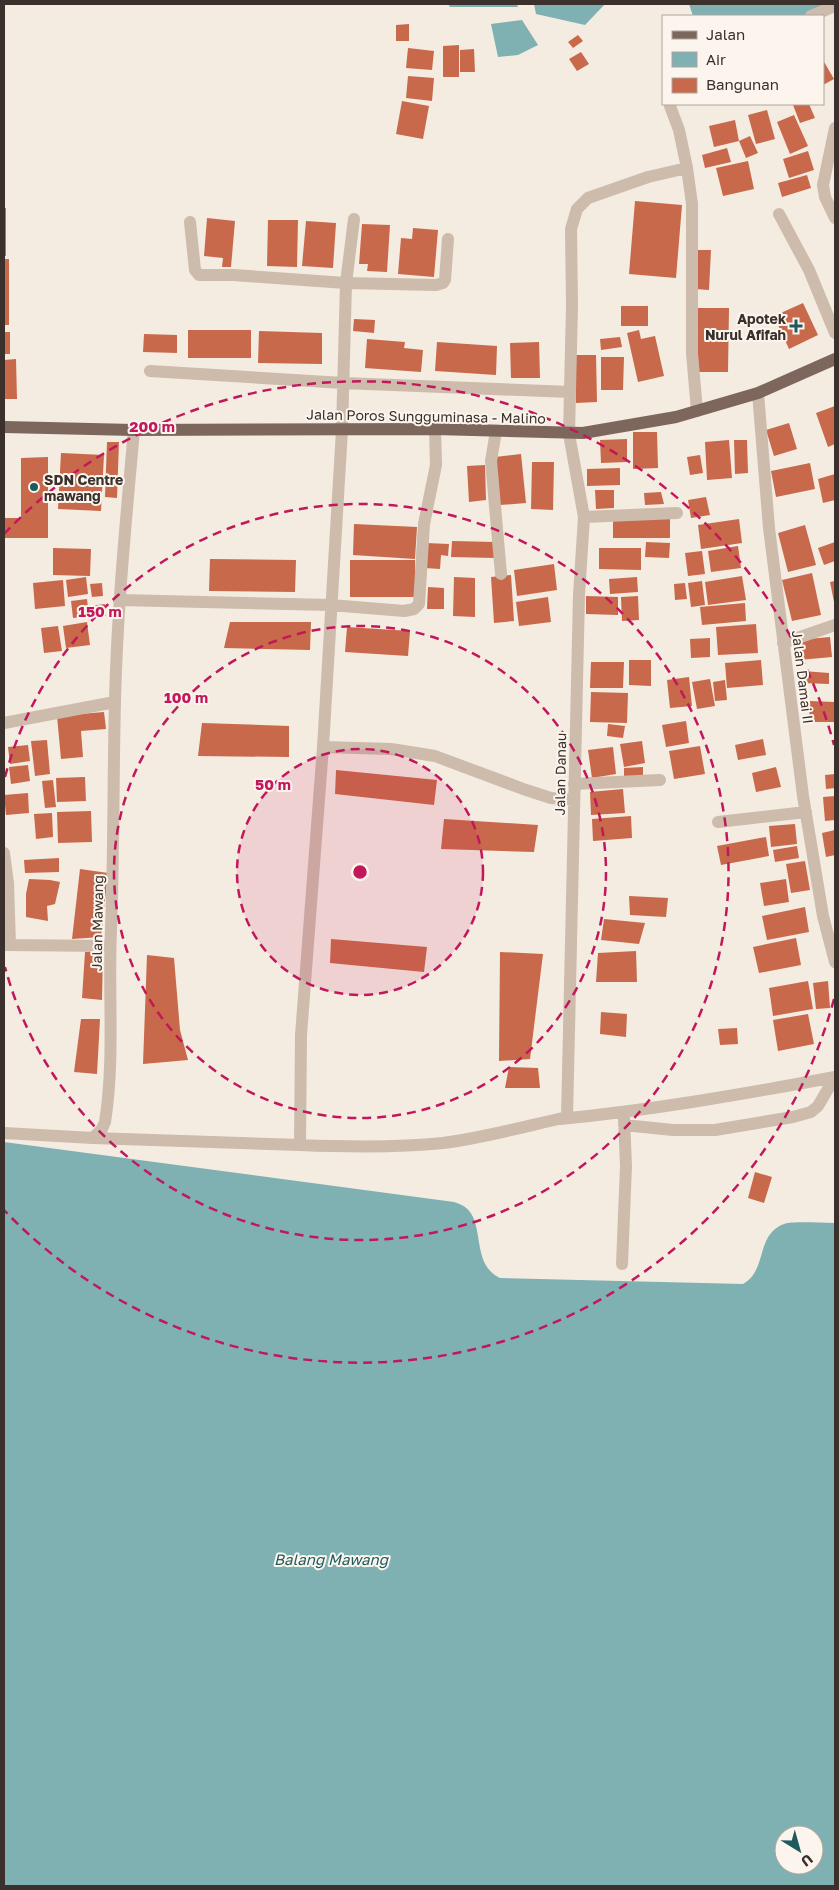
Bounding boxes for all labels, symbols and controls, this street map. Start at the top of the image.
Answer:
legend [662,15,824,105]
text: Jalan [706,25,745,43]
text: Air [706,50,726,68]
text: Bangunan [706,75,779,93]
place label: Apotek Nurul Afifah [705,310,786,343]
marker: Apotek Nurul Afifah [790,320,802,332]
street label: Jalan Poros Sungguminasa - Malino [306,405,546,427]
text: 200 m [129,417,175,435]
place label: SDN Centre mawang [44,471,123,504]
marker: SDN Centre mawang [28,481,40,493]
text: 150 m [78,602,122,620]
street label: Jalan Damai II [789,629,817,725]
text: 100 m [164,688,208,706]
street label: Jalan Danau [551,732,569,816]
text: 50 m [255,775,291,793]
centre of rings [351,863,369,881]
street label: Jalan Mawang [88,875,106,971]
water label: Balang Mawang [274,1550,390,1569]
north arrow [774,1825,824,1875]
text: U [798,1851,816,1871]

